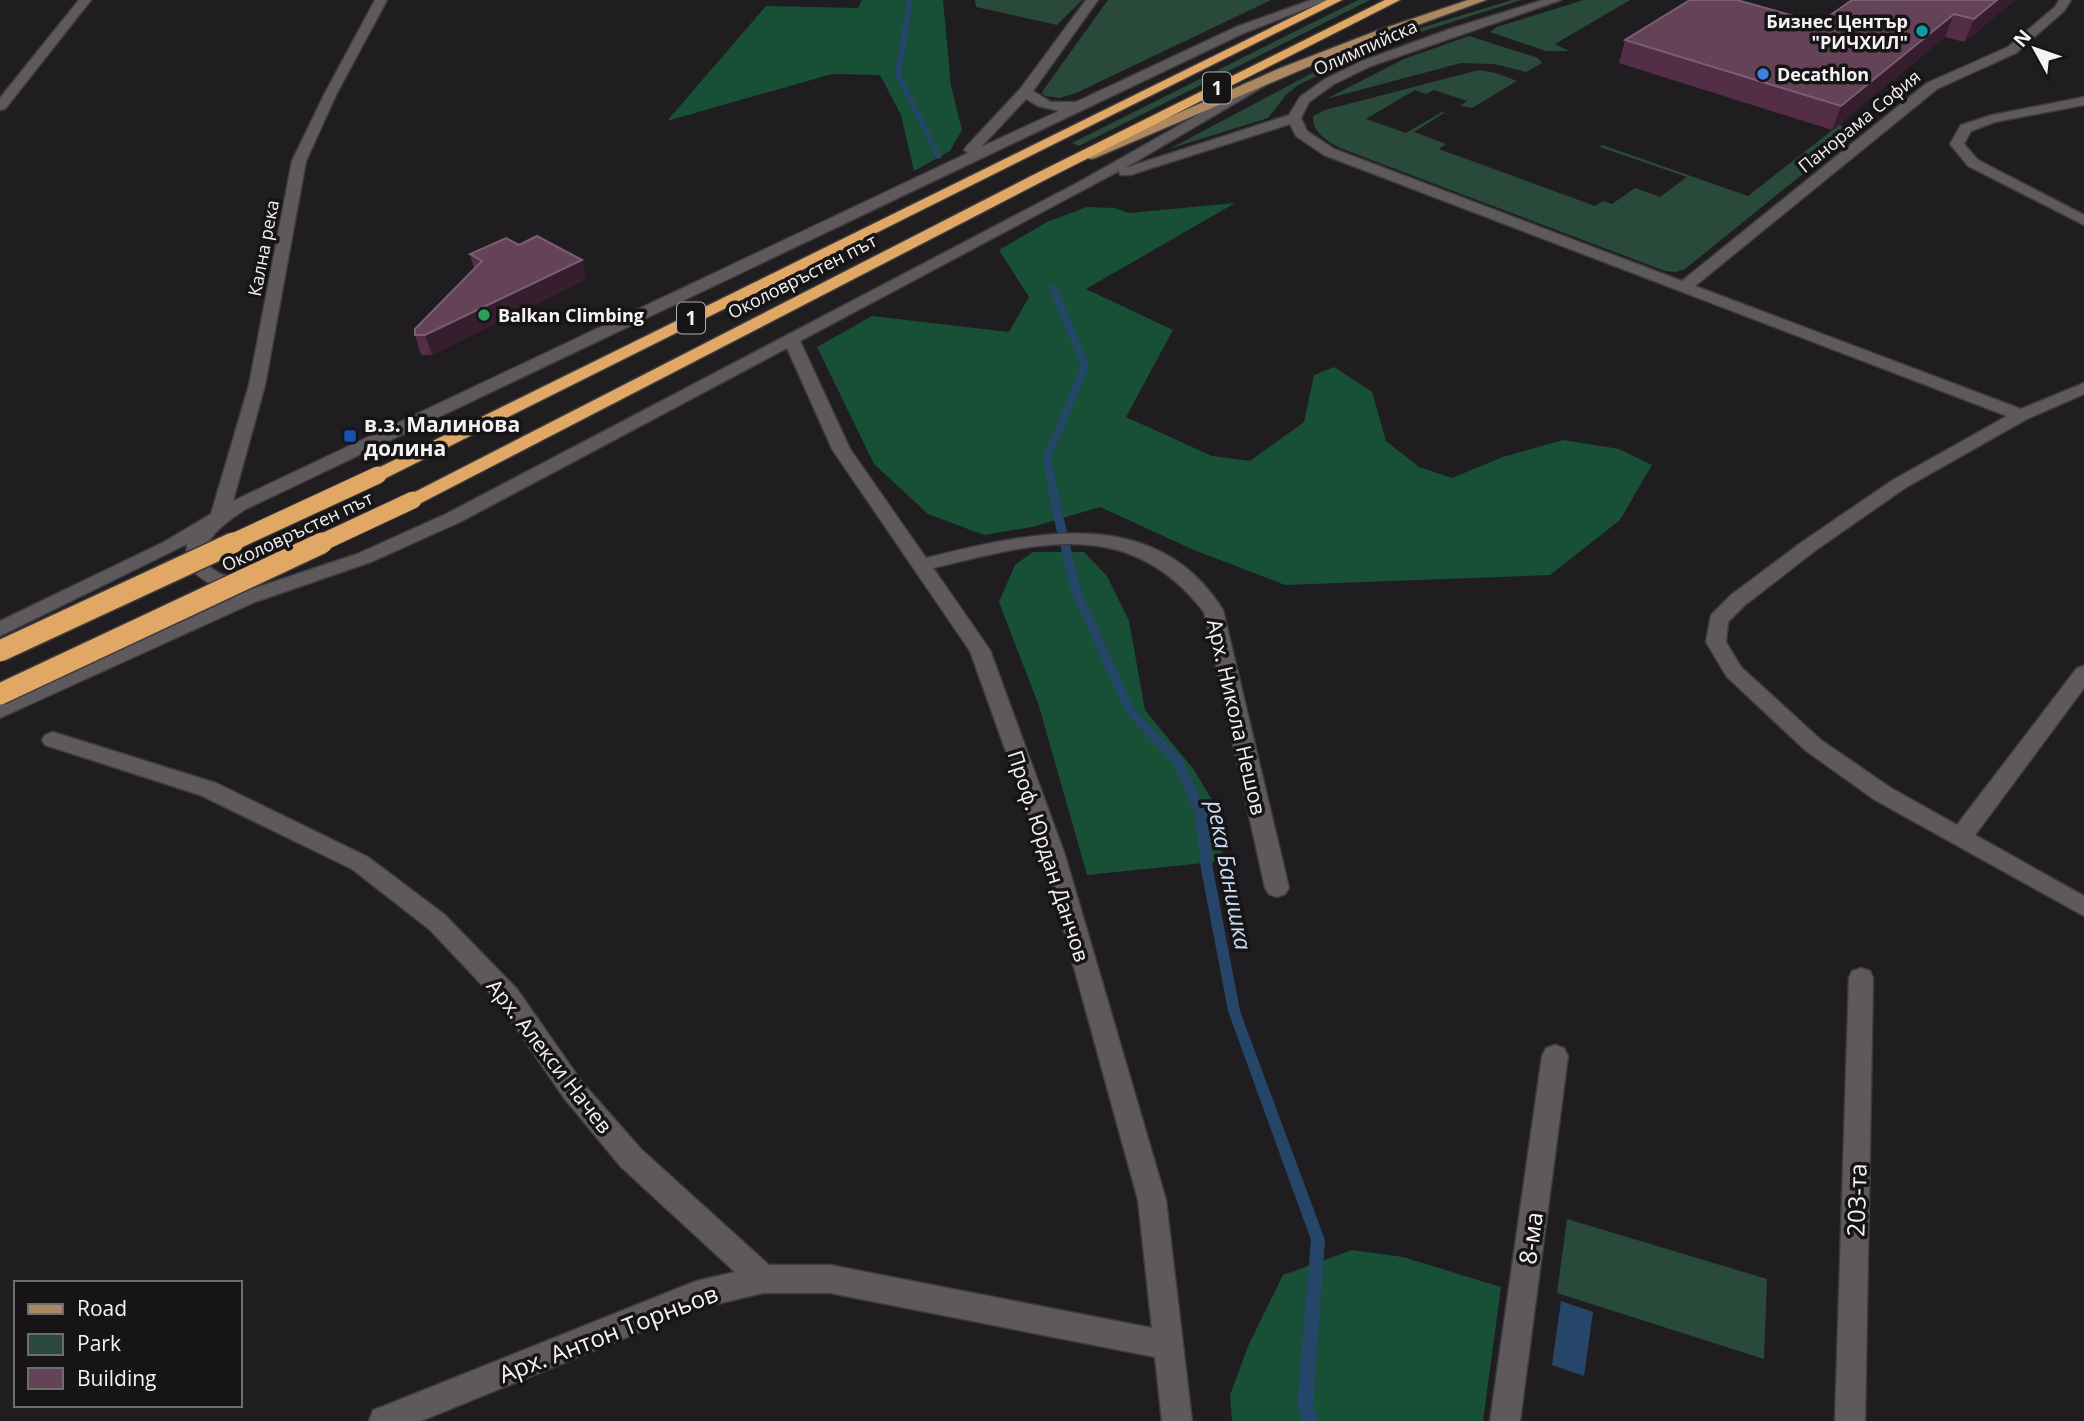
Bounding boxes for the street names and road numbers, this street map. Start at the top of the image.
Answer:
street label: Олимпийска [1309,13,1421,81]
street label: Панорама София [1793,64,1925,178]
road number: 1 [1203,72,1231,104]
street label: Кална река [242,198,284,298]
street label: Околовръстен път [723,228,881,324]
road number: 1 [677,302,705,334]
street label: Околовръстен път [217,485,377,577]
street label: Арх. Никола Нешов [1201,616,1273,818]
street label: Проф. Юрдан Данчов [1002,747,1096,965]
street label: Арх. Алекси Начев [481,973,619,1139]
street label: 203-та [1838,1163,1874,1237]
street label: 8-ма [1510,1210,1550,1266]
street label: Арх. Антон Торньов [494,1276,722,1390]

